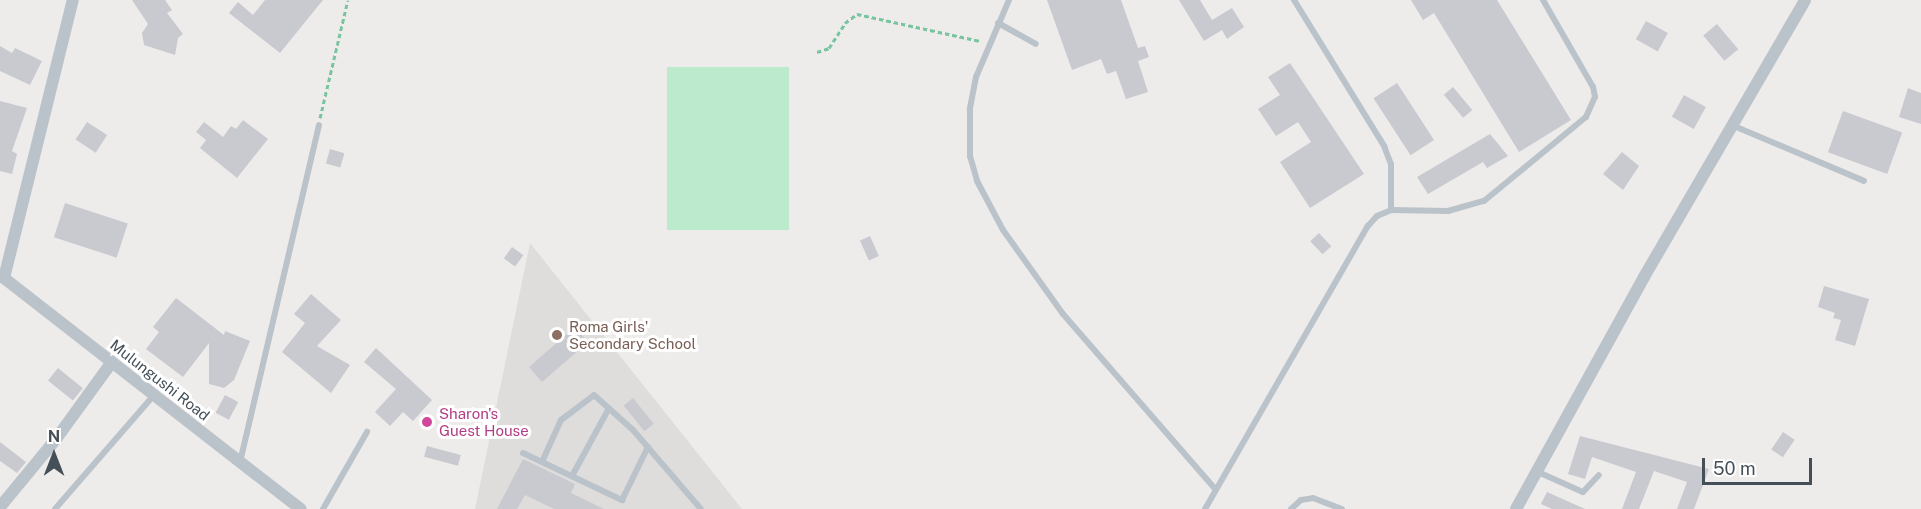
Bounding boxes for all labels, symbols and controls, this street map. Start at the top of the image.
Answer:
place label: Roma Girls' Secondary School [569,317,696,352]
marker: Roma Girls' Secondary School [550,328,564,342]
street label: Mulungushi Road [107,336,213,424]
place label: Sharon's Guest House [439,404,529,439]
marker: Sharon's Guest House [420,415,434,429]
north arrow [24,425,84,485]
text: N [48,427,60,446]
scale bar [1705,446,1814,484]
text: 50 m [1713,458,1756,479]

